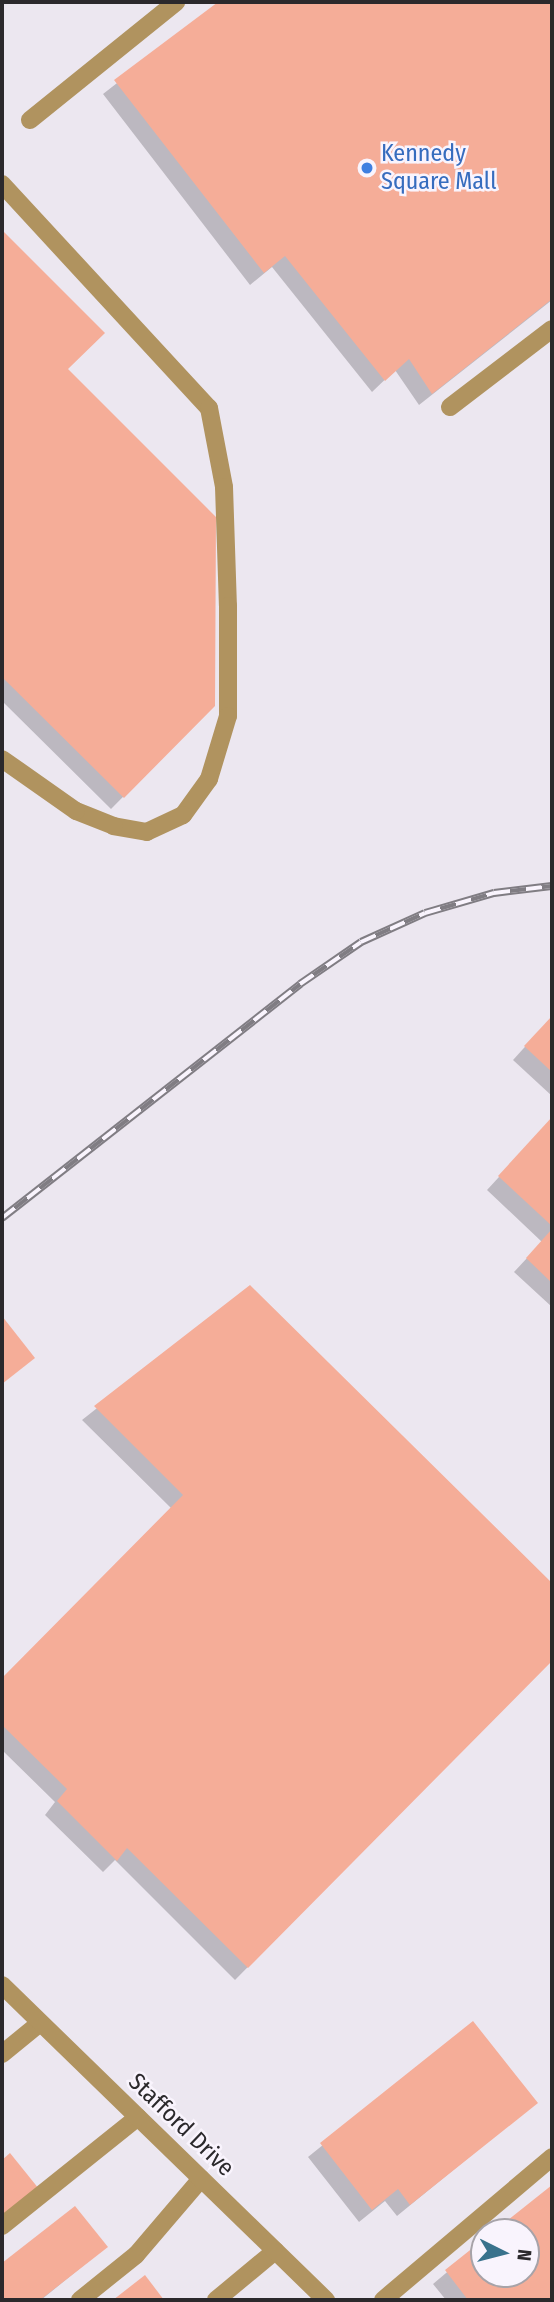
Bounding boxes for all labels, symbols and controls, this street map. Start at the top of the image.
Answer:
place label: Kennedy Square Mall [381,140,497,196]
marker: Kennedy Square Mall [359,160,375,176]
street label: Stafford Drive [122,2068,240,2182]
north arrow [470,2218,540,2288]
text: N [512,2248,536,2262]

